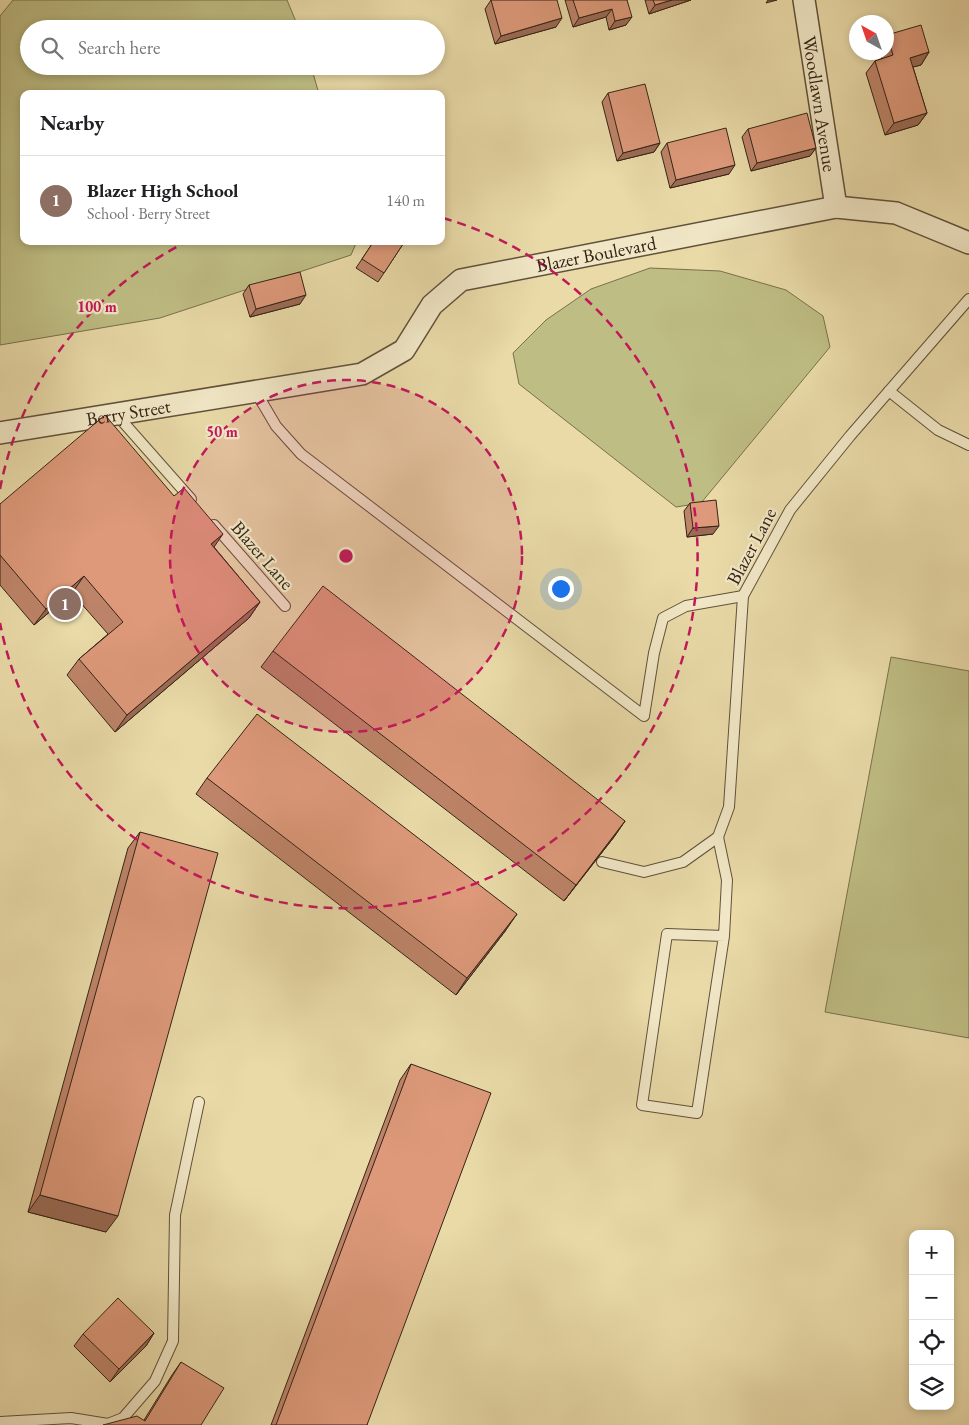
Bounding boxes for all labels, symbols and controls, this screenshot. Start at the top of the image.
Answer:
north arrow [849,15,894,60]
search box [20,20,445,75]
icon: search [38,34,66,62]
street label: Woodlawn Avenue [797,34,842,174]
text: Search here [78,35,160,60]
text: Nearby [40,109,104,136]
text: Blazer High School [87,178,238,203]
text: 1 [52,190,60,211]
text: 140 m [386,190,425,211]
text: School · Berry Street [87,203,210,224]
street label: Blazer Boulevard [534,230,659,278]
text: 100 m [77,297,117,316]
street label: Berry Street [84,393,172,432]
text: 50 m [206,422,238,441]
street label: Blazer Lane [721,503,782,589]
street label: Blazer Lane [226,516,300,595]
centre of rings [337,547,355,565]
your location [548,576,574,602]
pin: 1 [49,585,81,623]
map controls [909,1230,954,1410]
button: + [909,1230,954,1275]
button: − [909,1275,954,1320]
button: locate [909,1320,954,1365]
button: layers [909,1365,954,1410]

